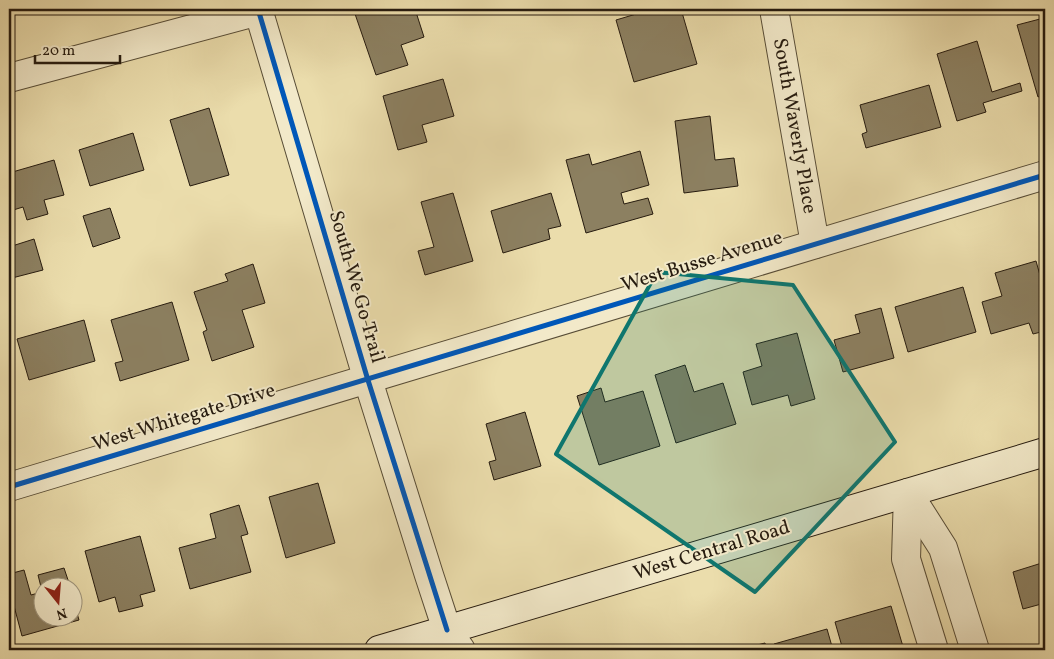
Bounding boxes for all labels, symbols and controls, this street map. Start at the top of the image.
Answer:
scale bar [35,32,120,64]
street label: South Waverly Place [765,36,823,216]
text: 20 m [42,41,75,62]
street label: South We Go Trail [321,208,391,366]
street label: West Busse Avenue [618,224,786,300]
street label: West Whitegate Drive [89,377,279,459]
street label: West Central Road [630,514,794,588]
north arrow [32,576,82,626]
text: N [54,602,69,624]

